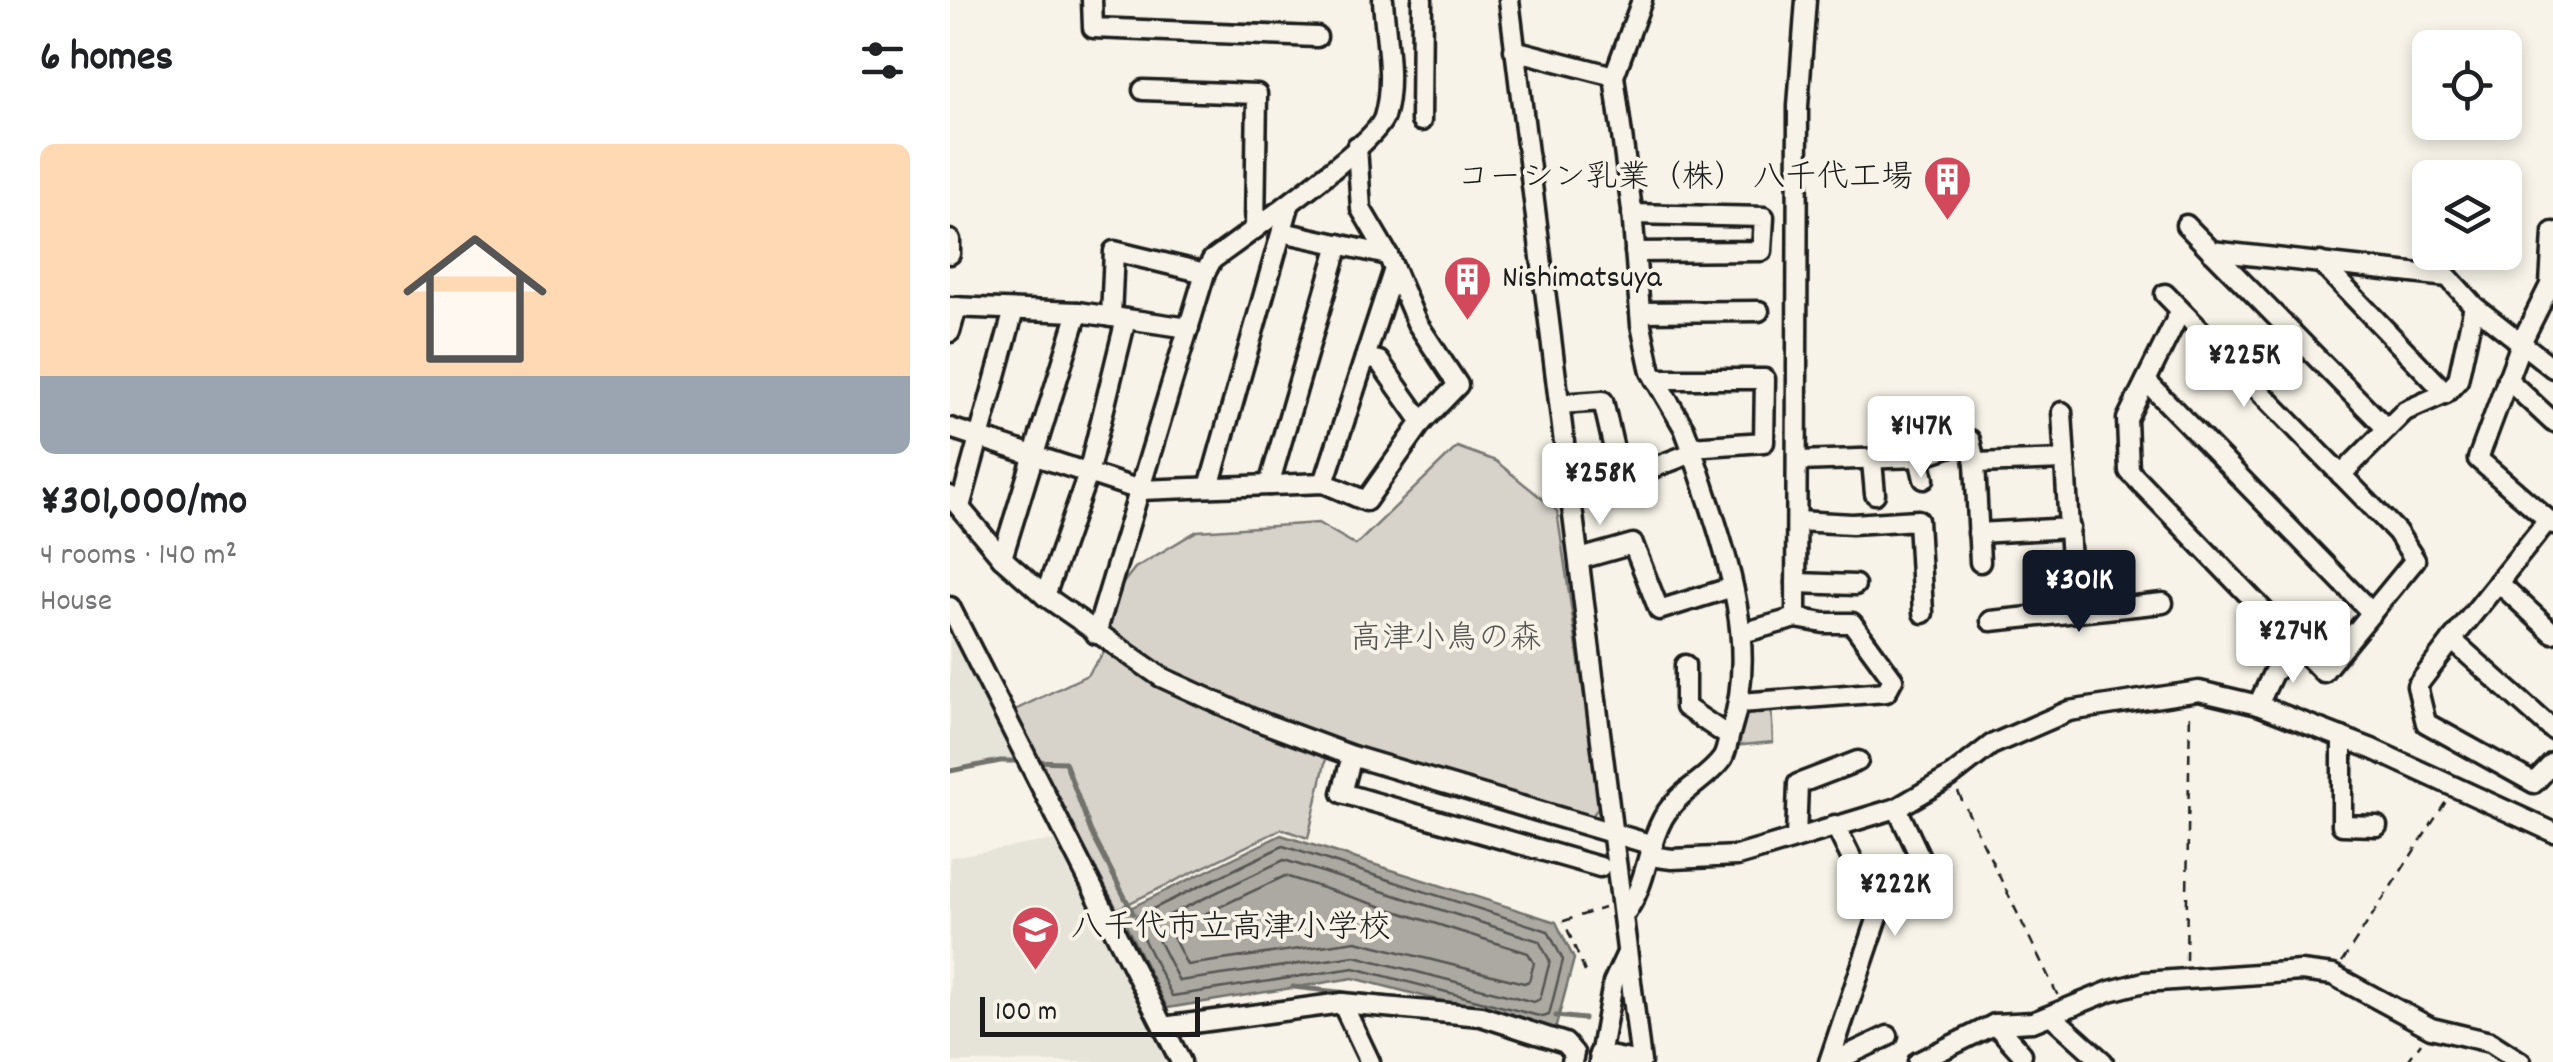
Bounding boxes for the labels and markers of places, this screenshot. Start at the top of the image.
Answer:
building icon: コーシン乳業（株） 八千代工場 [1922,154,1974,222]
place label: コーシン乳業（株） 八千代工場 [1457,157,1913,203]
building icon: Nishimatsuya [1441,254,1493,322]
place label: Nishimatsuya [1502,257,1663,303]
pin: ¥225K [2174,325,2314,410]
pin: ¥147K [1851,396,1991,481]
pin: ¥258K [1530,443,1670,528]
pin: ¥301K [2009,550,2149,635]
pin: ¥274K [2223,601,2363,686]
pin: ¥222K [1825,854,1965,939]
school or university icon: 八千代市立高津小学校 [1010,904,1062,972]
place label: 八千代市立高津小学校 [1071,907,1391,953]

